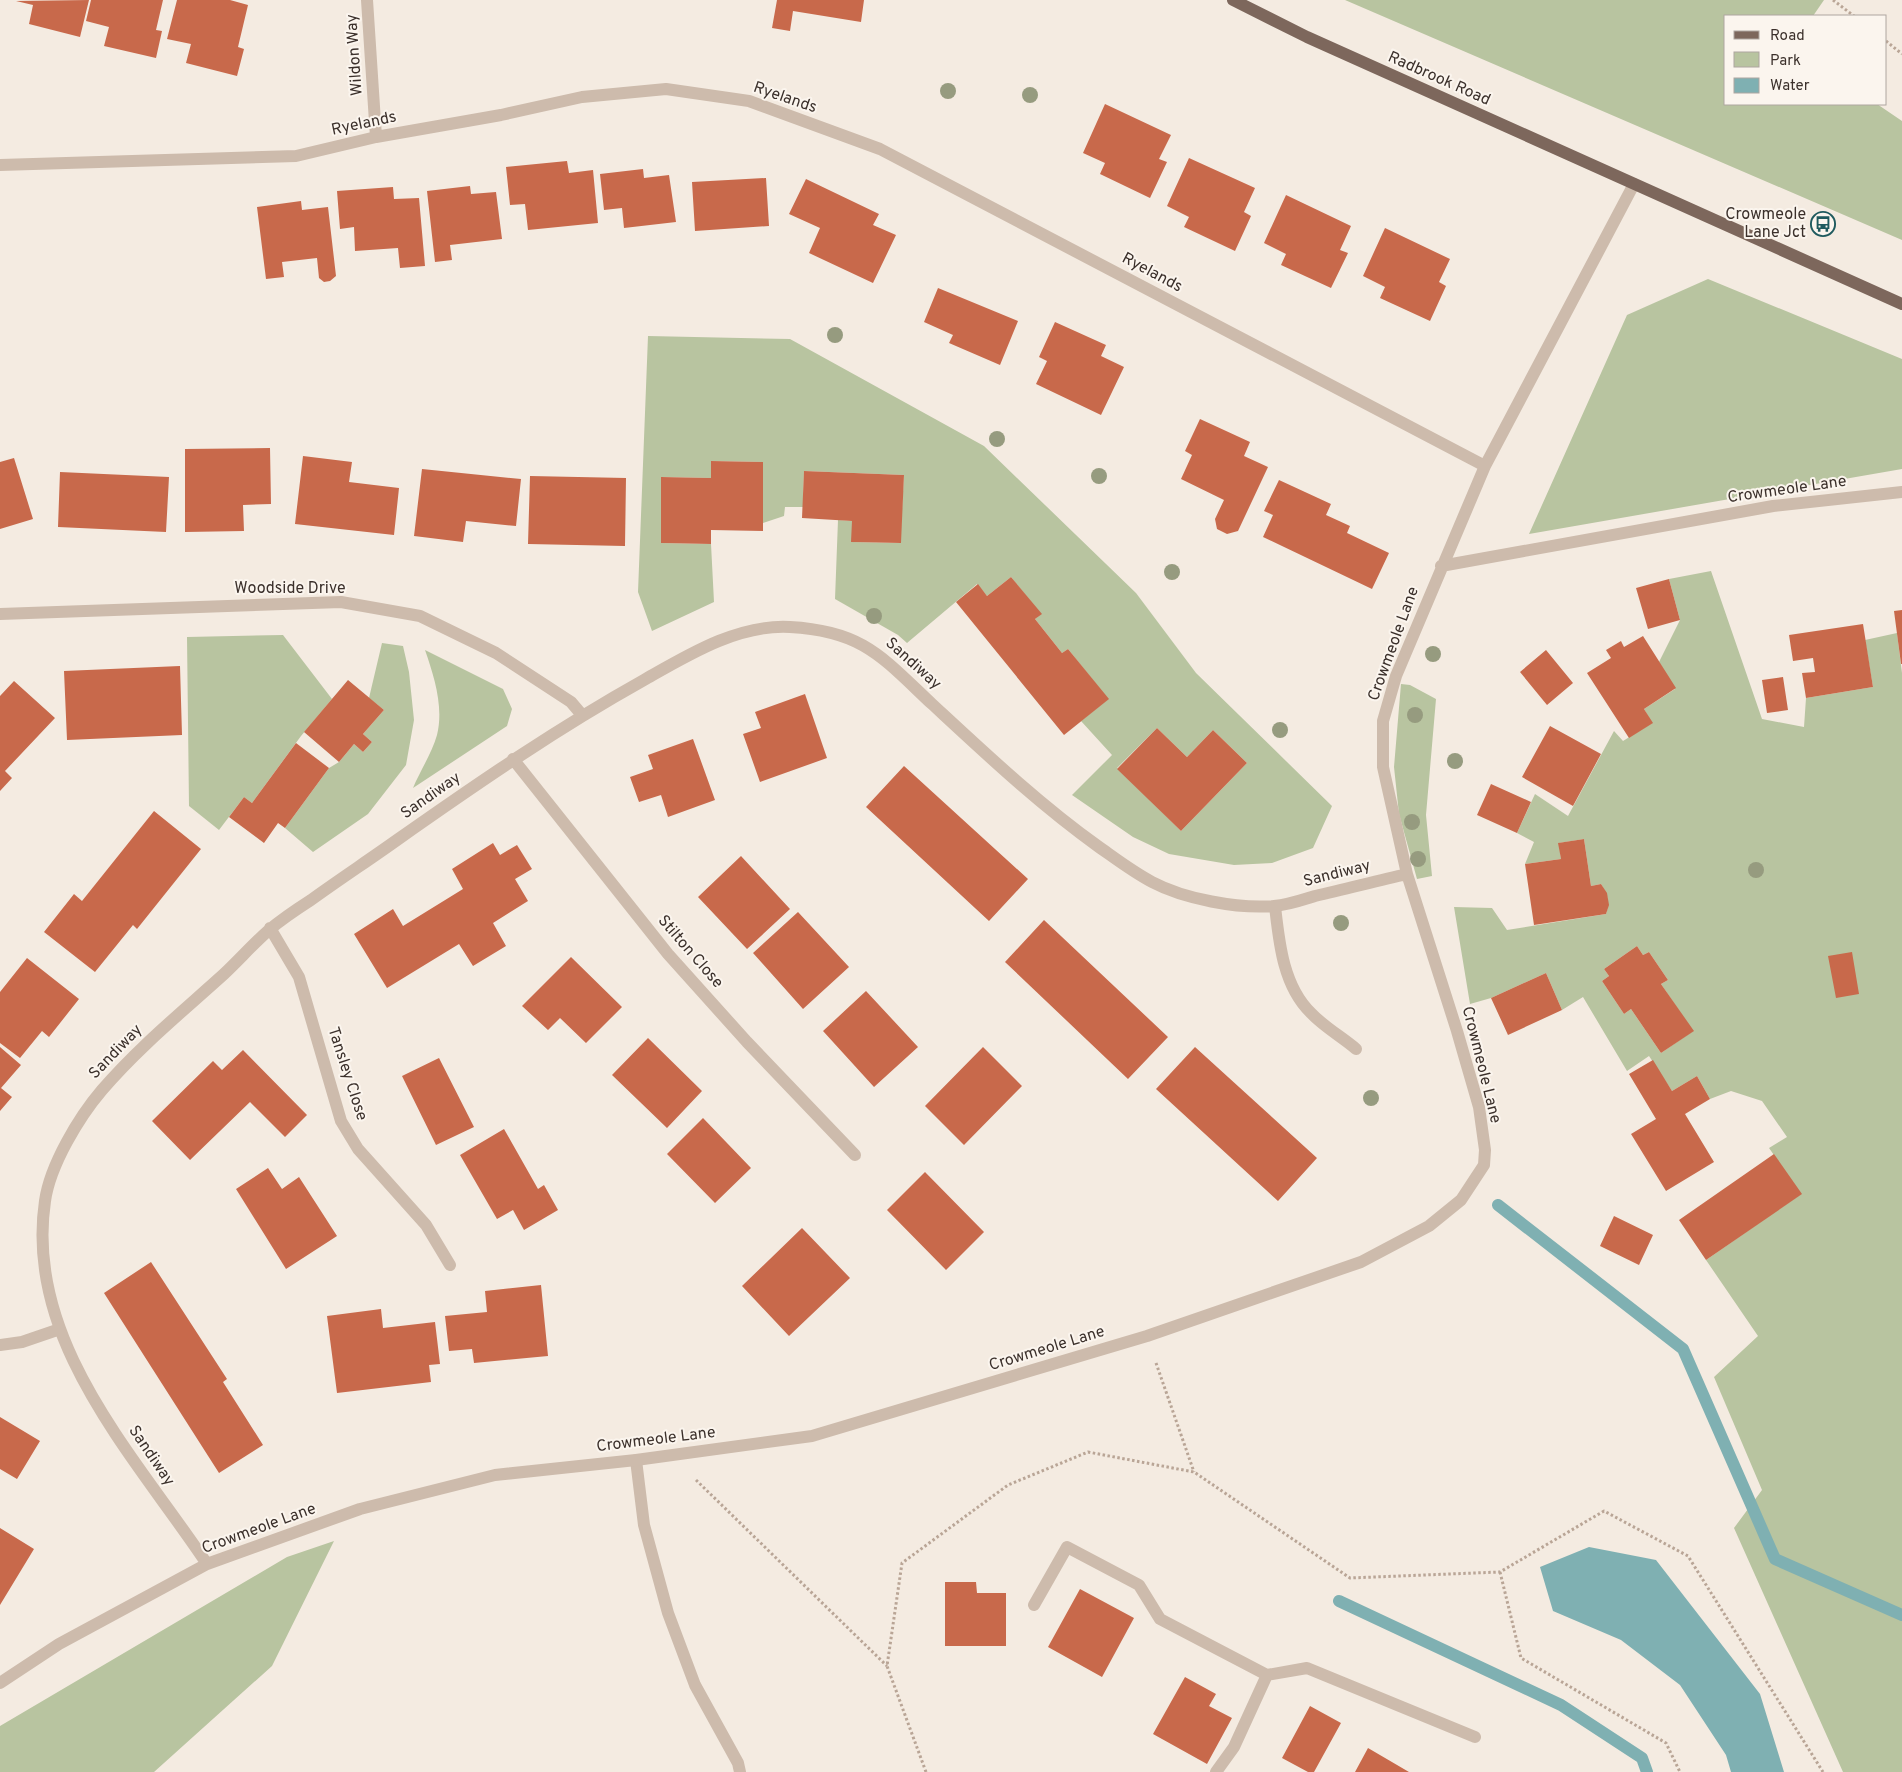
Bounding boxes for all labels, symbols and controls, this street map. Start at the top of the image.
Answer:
street label: Wildon Way [342,13,368,97]
legend [1724,15,1887,105]
text: Road [1770,27,1805,46]
street label: Radbrook Road [1385,47,1493,111]
text: Park [1770,52,1801,71]
text: Water [1770,77,1810,96]
street label: Ryelands [751,78,819,118]
street label: Ryelands [330,107,398,141]
place label: Crowmeole Lane Jct [1725,205,1806,243]
bus stop icon: Crowmeole Lane Jct [1810,211,1836,237]
street label: Ryelands [1118,249,1186,297]
street label: Crowmeole Lane [1726,472,1848,508]
street label: Woodside Drive [234,579,346,599]
street label: Crowmeole Lane [1364,584,1424,704]
street label: Sandiway [881,634,945,694]
street label: Sandiway [397,768,465,824]
street label: Sandiway [1301,856,1373,892]
street label: Stilton Close [653,911,727,993]
street label: Crowmeole Lane [1457,1004,1505,1126]
street label: Sandiway [85,1020,147,1084]
street label: Tansley Close [322,1025,372,1123]
street label: Crowmeole Lane [987,1322,1107,1376]
street label: Sandiway [124,1422,178,1490]
street label: Crowmeole Lane [595,1423,717,1457]
street label: Crowmeole Lane [199,1499,319,1559]

